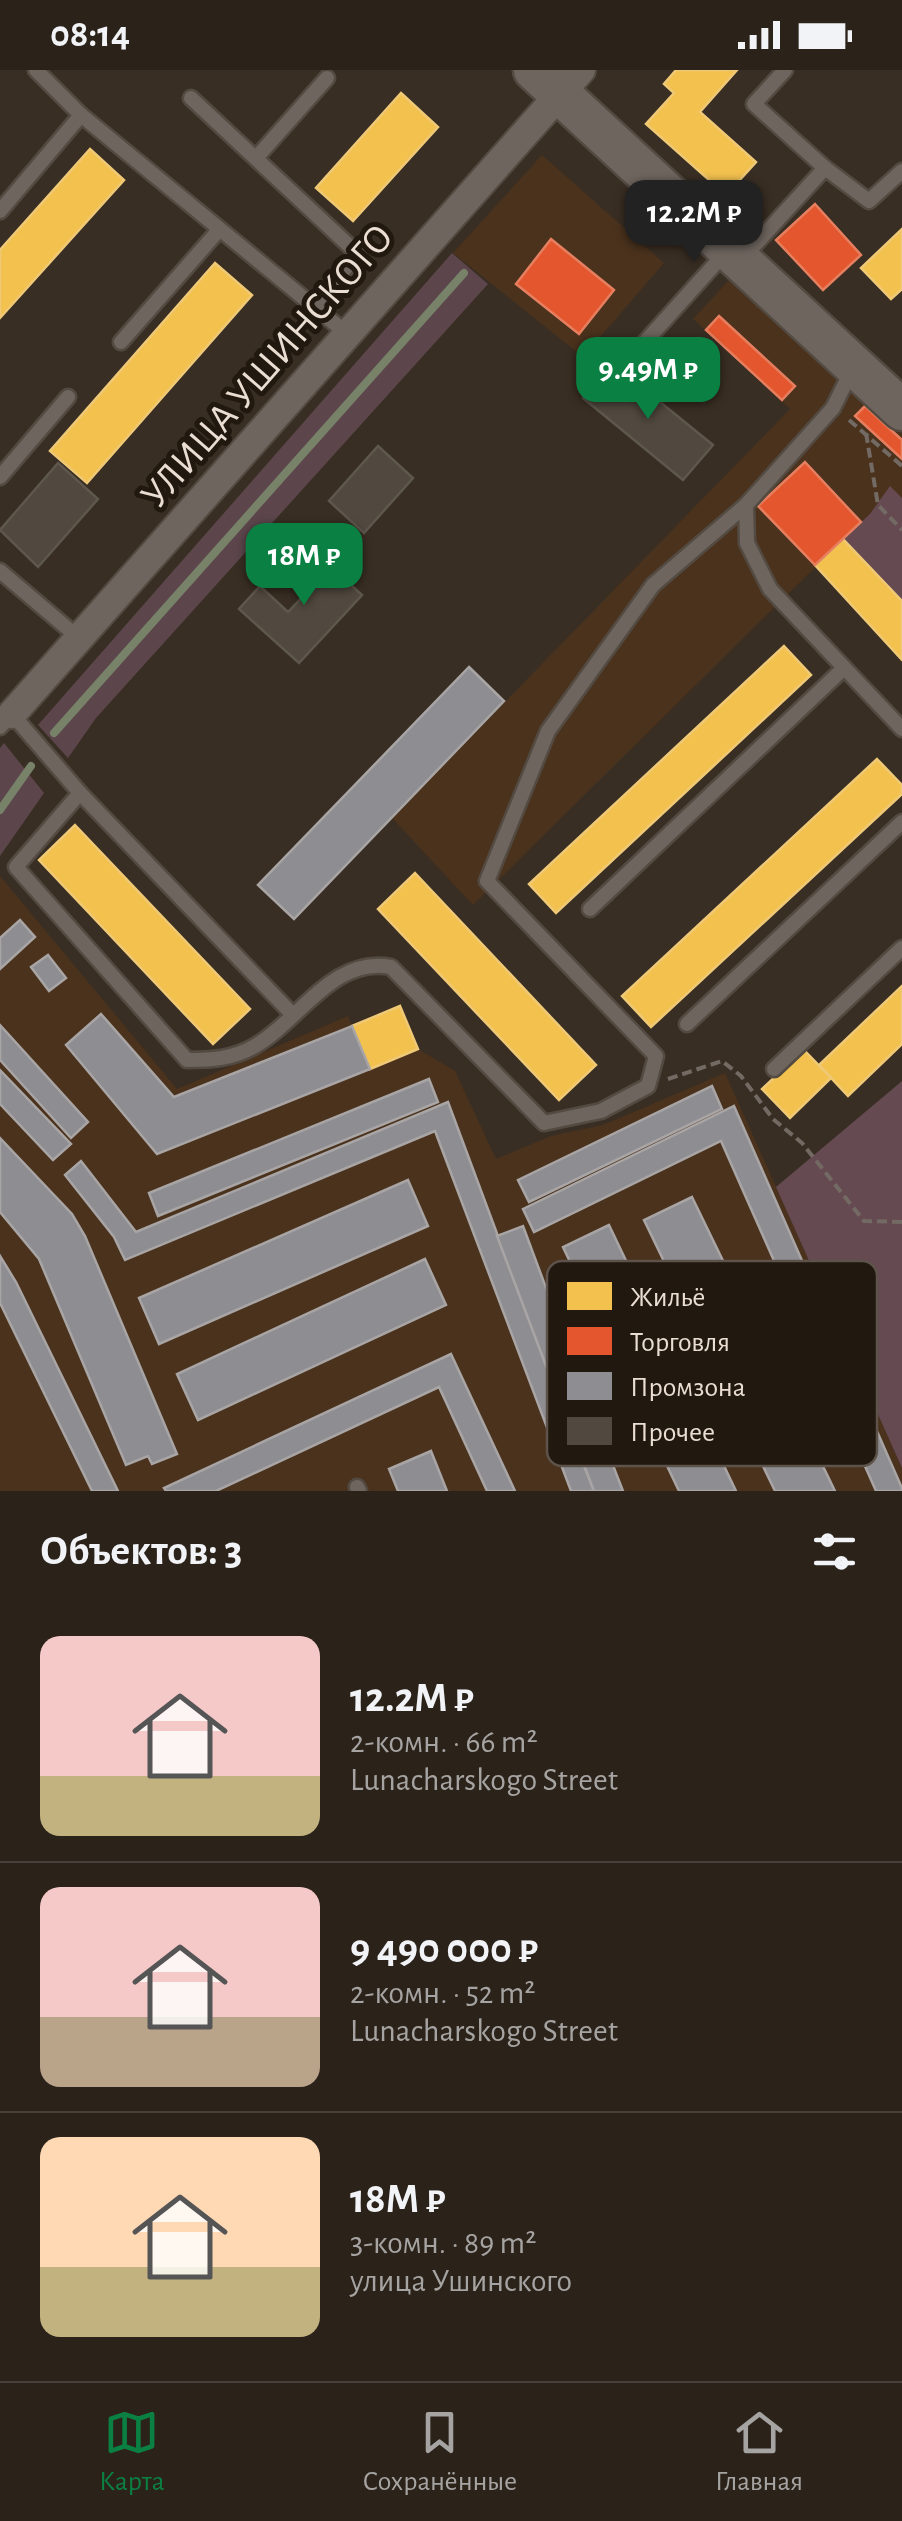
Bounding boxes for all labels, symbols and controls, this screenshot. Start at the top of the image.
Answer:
text: 08:14 [50,16,130,54]
pin: 12.2M ₽ [602,180,786,265]
text: 12.2M ₽ [647,196,741,228]
street label: УЛИЦА УШИНСКОГО [134,217,401,516]
pin: 9.49M ₽ [556,337,740,422]
text: 9.49M ₽ [598,353,698,385]
pin: 18M ₽ [234,523,374,608]
text: 18M ₽ [268,539,340,571]
legend [547,1261,877,1466]
text: Жильё [630,1284,705,1312]
text: Торговля [630,1329,730,1357]
text: Промзона [630,1374,746,1402]
text: Прочее [630,1419,715,1447]
icon: filters [807,1524,862,1579]
text: Объектов: 3 [40,1530,242,1572]
icon: home [120,1676,240,1796]
text: 12.2M ₽ [350,1677,474,1719]
text: 2-комн. · 66 m² [350,1726,538,1758]
text: Lunacharskogo Street [350,1764,618,1796]
icon: home [120,1927,240,2047]
text: 9 490 000 ₽ [350,1928,538,1970]
text: 2-комн. · 52 m² [350,1977,535,2009]
text: Lunacharskogo Street [350,2015,618,2047]
icon: home [120,2177,240,2297]
text: 18M ₽ [350,2178,445,2220]
text: 3-комн. · 89 m² [350,2227,536,2259]
text: улица Ушинского [350,2265,572,2297]
tab: Карта [99,2405,165,2499]
tab: Сохранённые [362,2405,517,2499]
tab: Главная [715,2405,803,2499]

